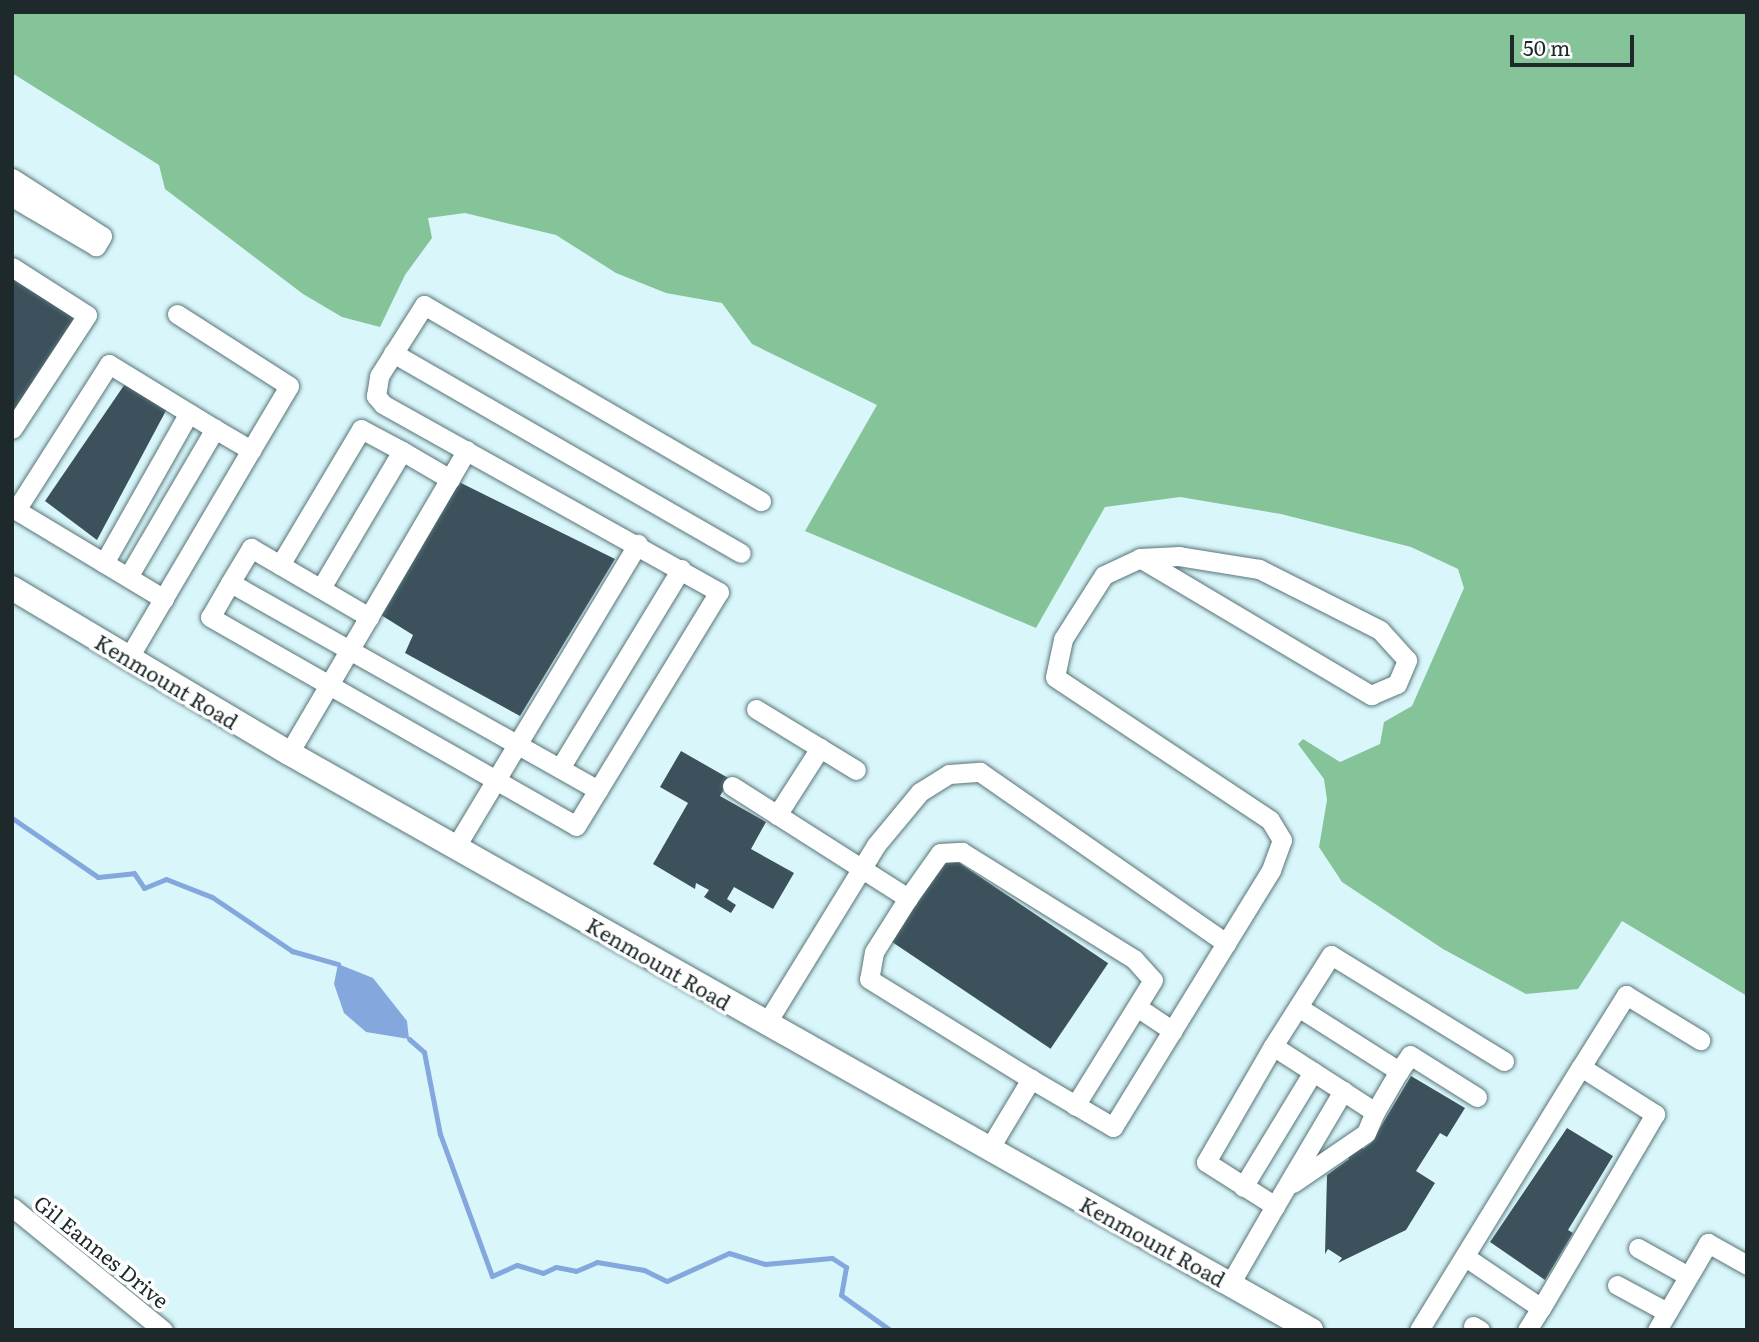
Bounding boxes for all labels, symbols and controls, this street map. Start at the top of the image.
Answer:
scale bar [1514,21,1638,65]
text: 50 m [1523,31,1570,62]
street label: Kenmount Road [91,628,243,734]
street label: Kenmount Road [582,911,736,1015]
street label: Gil Eannes Drive [30,1189,174,1313]
street label: Kenmount Road [1076,1191,1230,1291]

